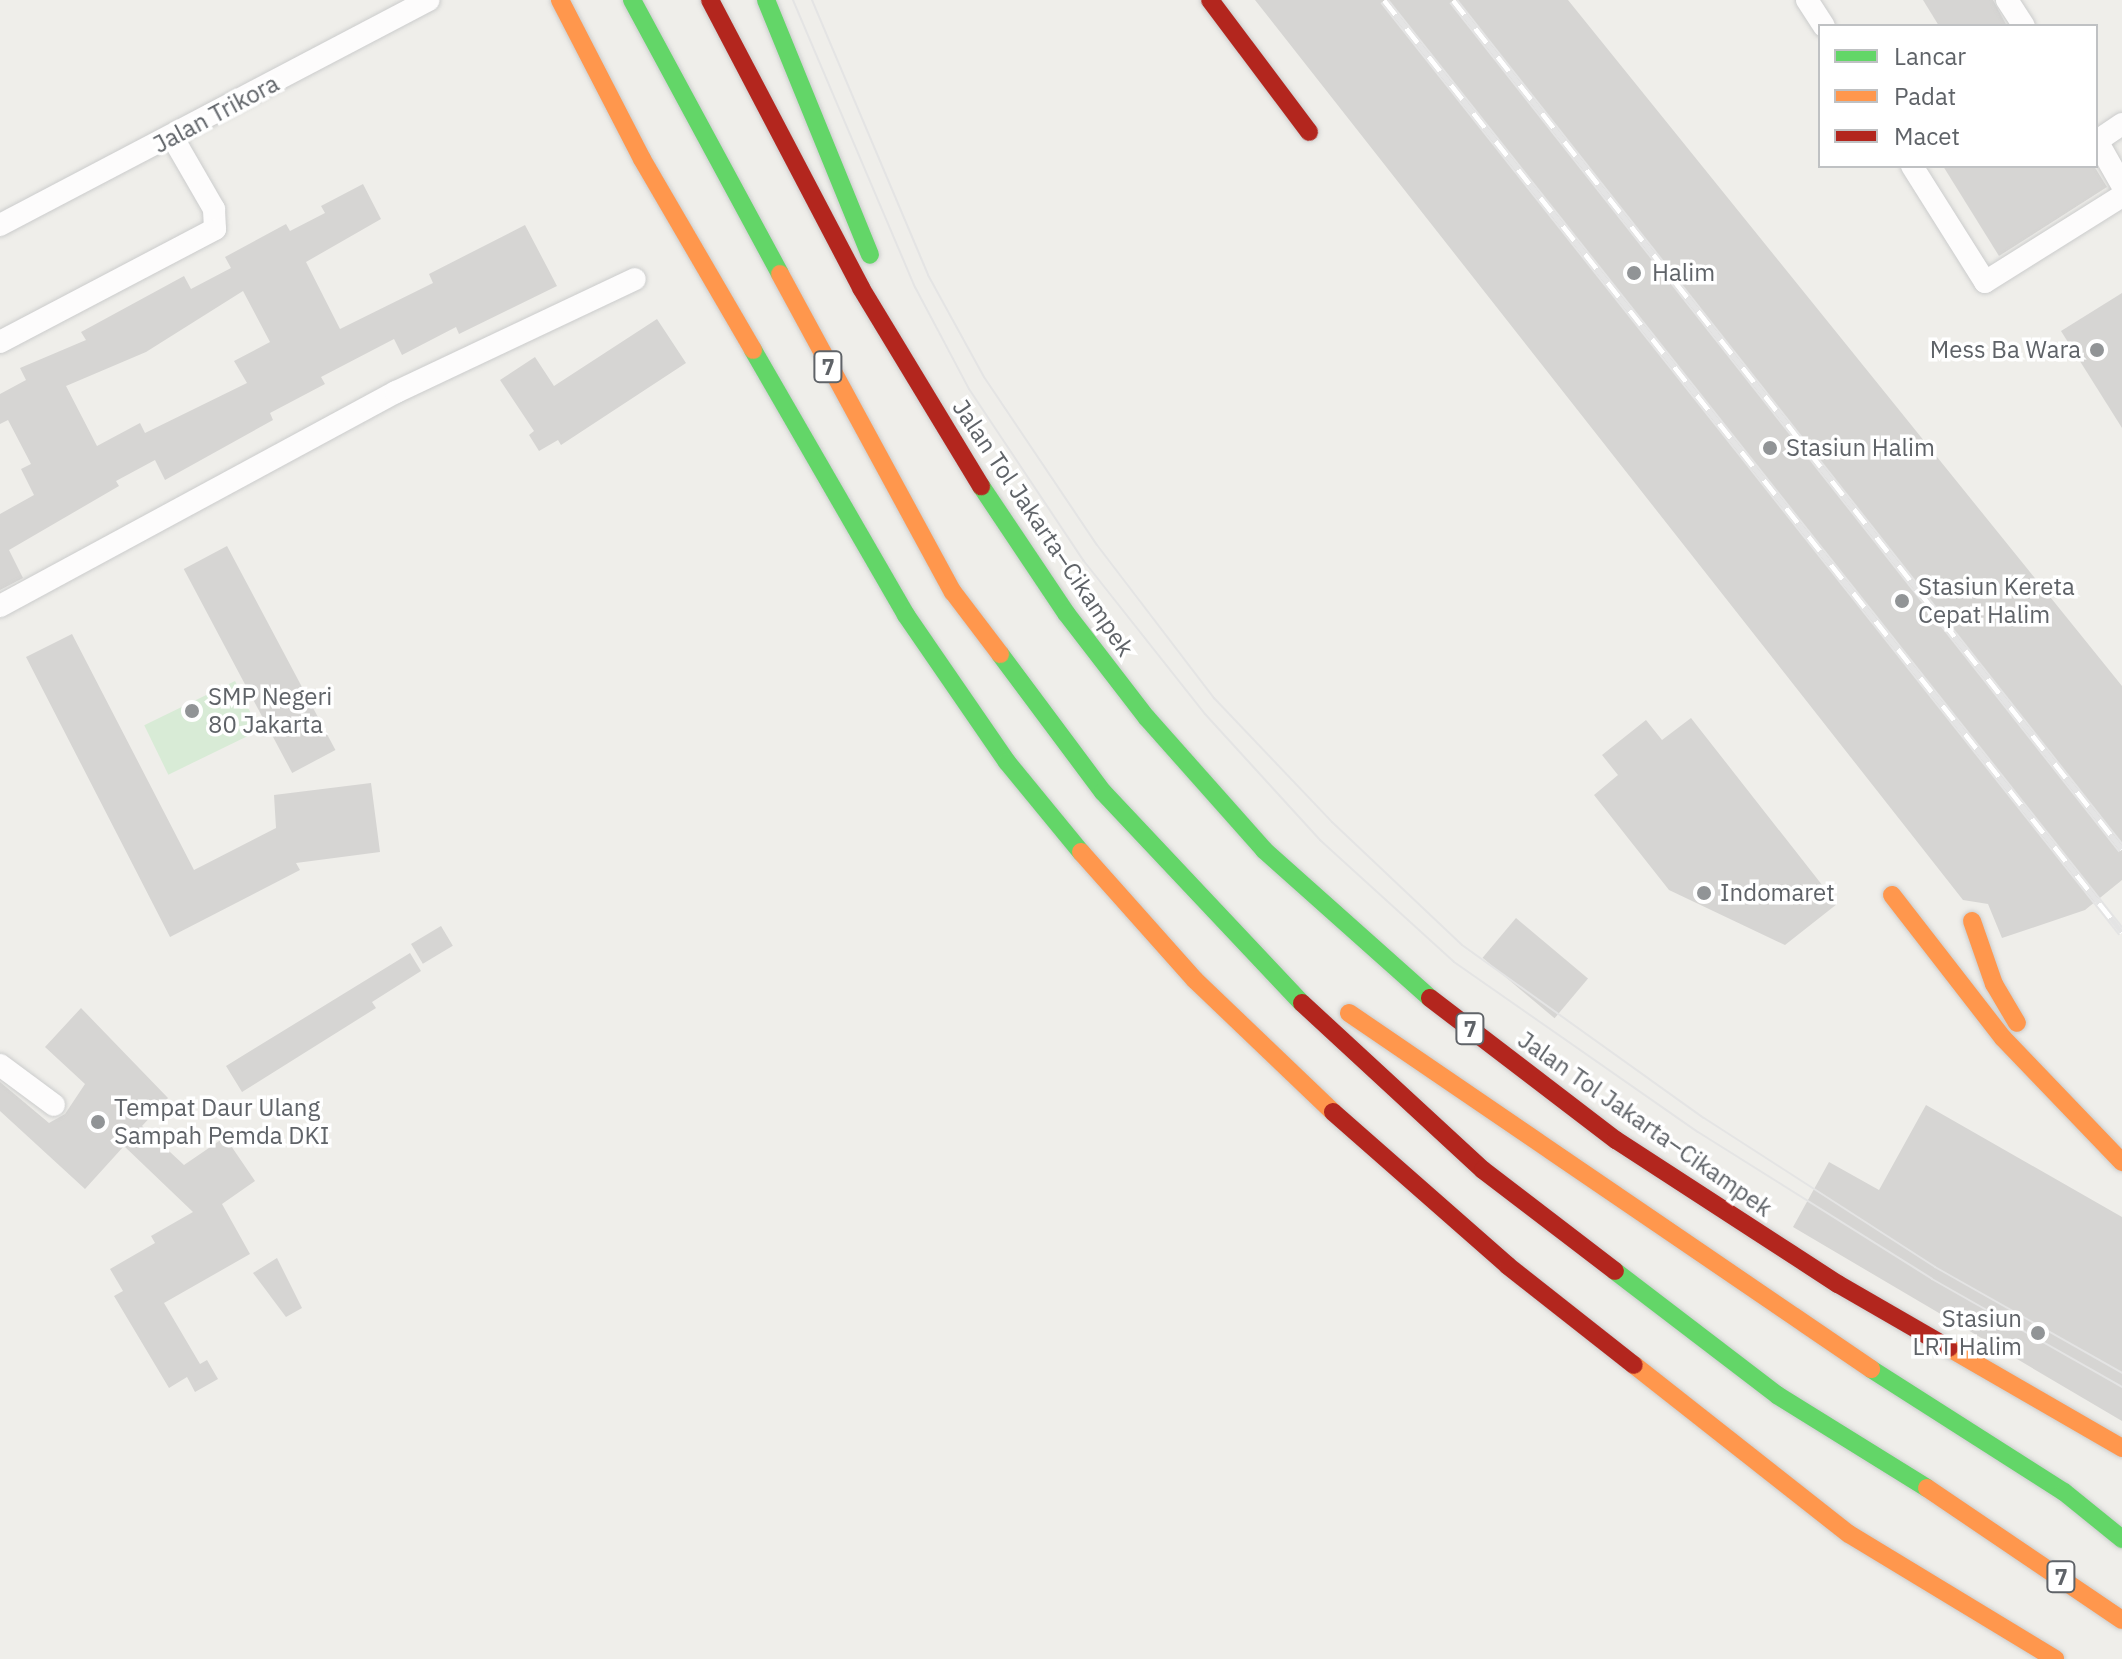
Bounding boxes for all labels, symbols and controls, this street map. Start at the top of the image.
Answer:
legend [1818,24,2098,168]
text: Lancar [1894,40,1966,72]
street label: Jalan Trikora [148,69,284,159]
text: Padat [1894,80,1956,112]
text: Macet [1894,120,1960,152]
place label: Halim [1652,259,1715,287]
marker: Halim [1623,262,1645,284]
place label: Mess Ba Wara [1930,336,2081,364]
marker: Mess Ba Wara [2088,341,2106,359]
road number: 7 [812,349,844,385]
street label: Jalan Tol Jakarta–Cikampek [946,394,1140,662]
place label: Stasiun Halim [1786,434,1935,462]
marker: Stasiun Halim [1761,439,1779,457]
place label: Stasiun Kereta Cepat Halim [1918,573,2075,629]
marker: Stasiun Kereta Cepat Halim [1893,592,1911,610]
place label: SMP Negeri 80 Jakarta [208,683,332,739]
marker: SMP Negeri 80 Jakarta [183,702,201,720]
place label: Indomaret [1720,879,1835,907]
marker: Indomaret [1695,884,1713,902]
road number: 7 [1454,1011,1486,1047]
street label: Jalan Tol Jakarta–Cikampek [1513,1025,1777,1223]
place label: Tempat Daur Ulang Sampah Pemda DKI [114,1094,329,1150]
marker: Tempat Daur Ulang Sampah Pemda DKI [89,1113,107,1131]
place label: Stasiun LRT Halim [1913,1305,2022,1361]
marker: Stasiun LRT Halim [2029,1324,2047,1342]
road number: 7 [2045,1559,2077,1595]

